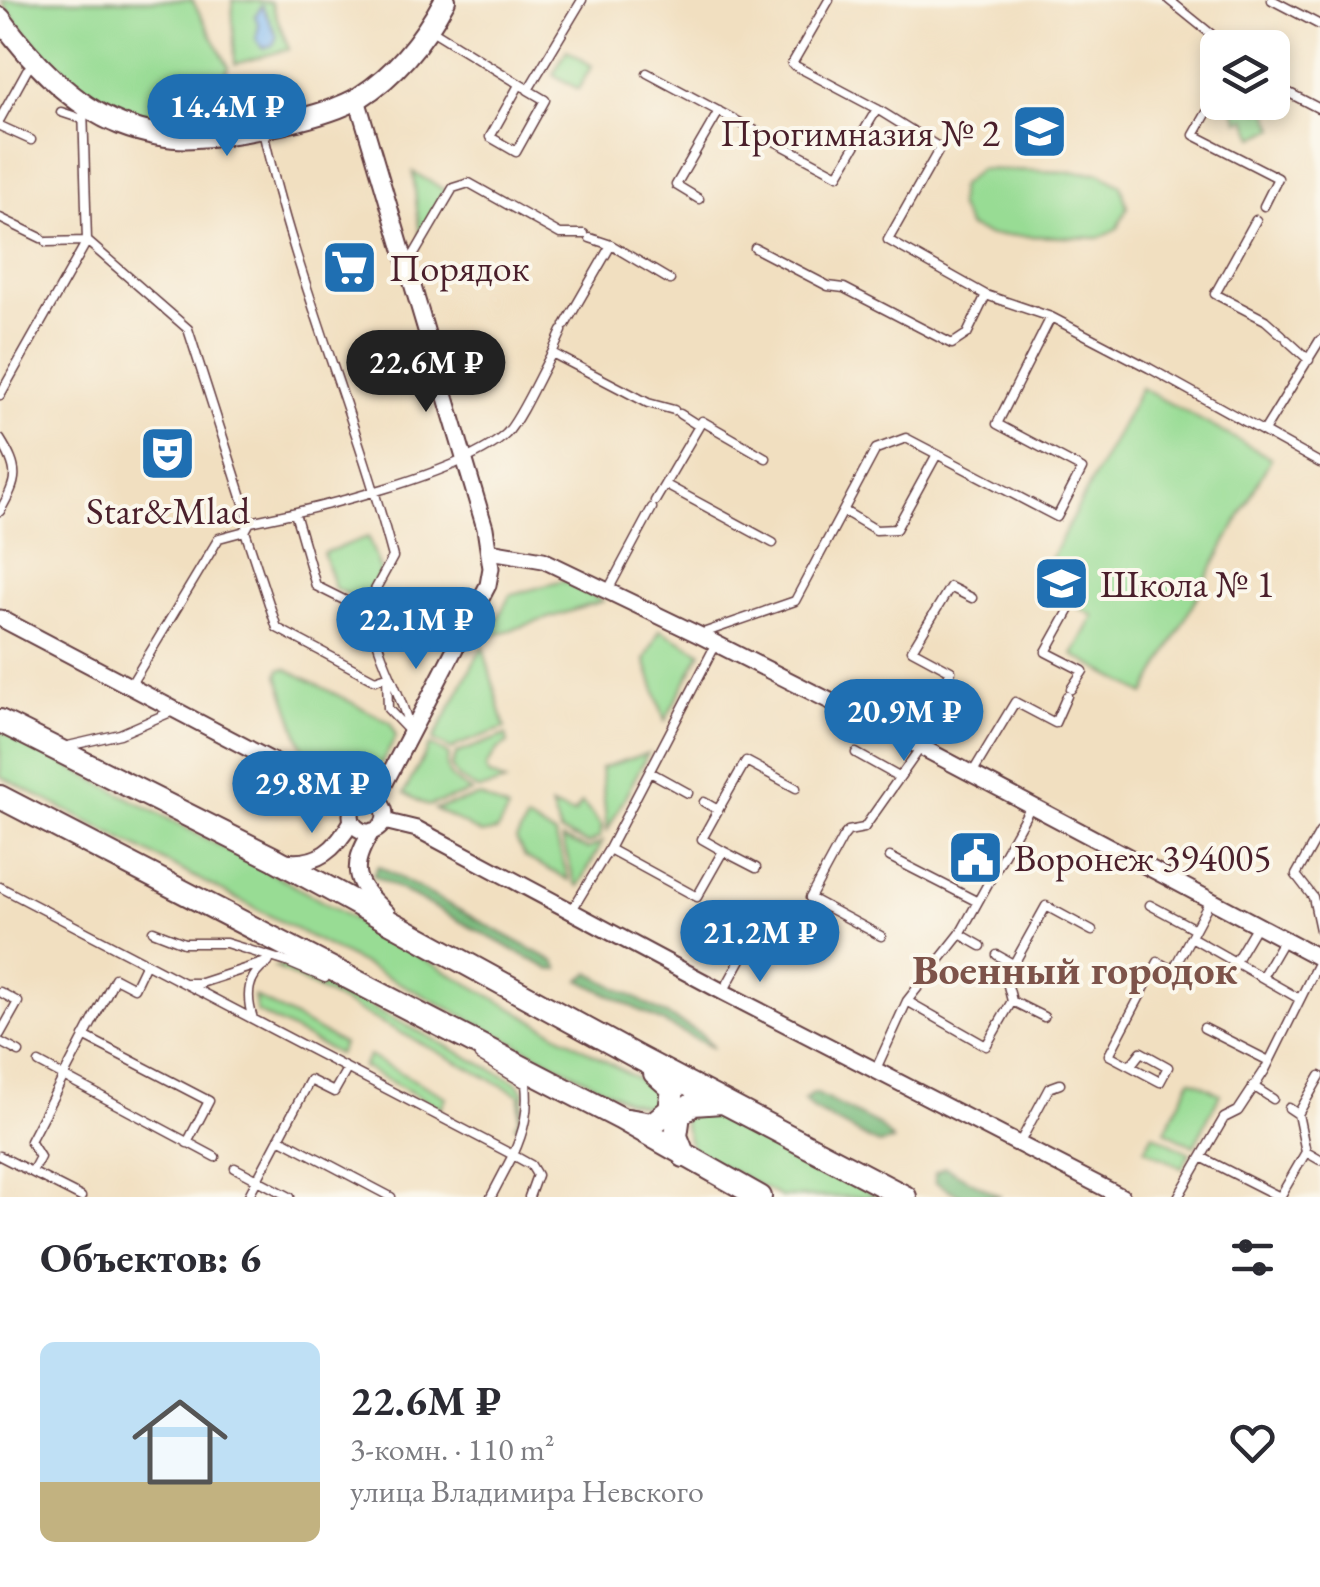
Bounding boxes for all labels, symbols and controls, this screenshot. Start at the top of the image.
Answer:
map controls [1200,30,1290,120]
button: layers [1200,30,1290,120]
pin: 14.4M ₽ [135,74,319,159]
text: 14.4M ₽ [169,85,285,127]
school or university icon: Прогимназия № 2 [1009,102,1069,162]
place label: Прогимназия № 2 [720,108,1000,157]
supermarket icon: Порядок [320,237,380,297]
place label: Порядок [389,243,530,292]
pin: 22.6M ₽ [334,330,518,415]
text: 22.6M ₽ [368,341,484,383]
theatre icon: Star&Mlad [138,423,198,483]
place label: Star&Mlad [86,486,251,535]
school or university icon: Школа № 1 [1031,553,1091,613]
place label: Школа № 1 [1100,559,1274,608]
pin: 22.1M ₽ [324,587,508,672]
text: 22.1M ₽ [358,598,474,640]
pin: 20.9M ₽ [812,679,996,764]
text: 20.9M ₽ [846,690,962,732]
pin: 29.8M ₽ [220,751,404,836]
text: 29.8M ₽ [254,762,370,804]
public building icon: Воронеж 394005 [945,827,1005,887]
place label: Воронеж 394005 [1014,833,1271,882]
pin: 21.2M ₽ [668,900,852,985]
text: 21.2M ₽ [702,911,818,953]
district label: Военный городок [912,942,1239,997]
text: Объектов: 6 [40,1230,261,1285]
icon: filters [1225,1230,1280,1285]
text: 22.6M ₽ [350,1373,501,1428]
icon: home [120,1382,240,1502]
icon: heart [1225,1415,1280,1470]
text: 3-комн. · 110 m² [350,1428,555,1470]
text: улица Владимира Невского [350,1470,704,1512]

